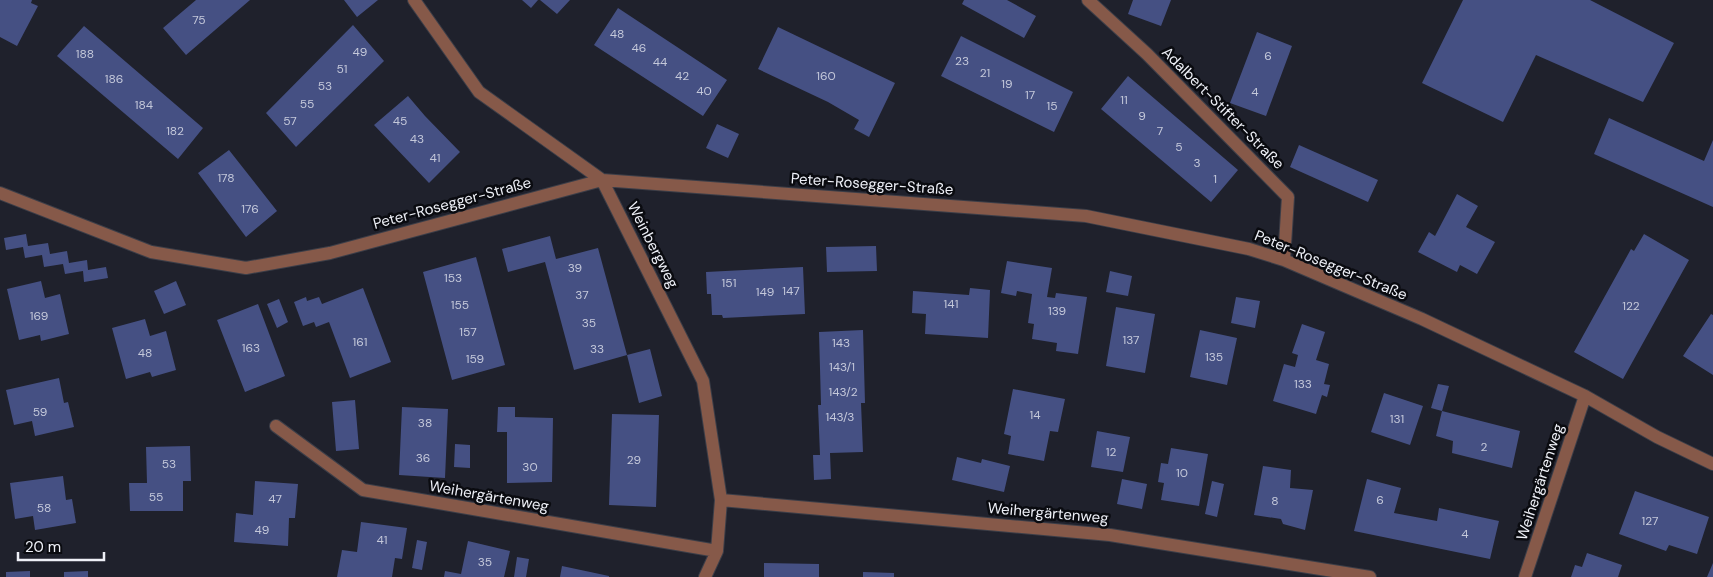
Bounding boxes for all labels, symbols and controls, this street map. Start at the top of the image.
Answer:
house number: 75 [192,12,206,28]
house number: 48 [610,26,624,42]
house number: 46 [632,40,646,56]
street label: Adalbert-Stifter-Straße [1157,42,1289,174]
house number: 49 [353,44,367,60]
house number: 188 [76,46,94,62]
house number: 6 [1264,48,1272,64]
house number: 23 [955,53,969,69]
house number: 44 [653,54,667,70]
house number: 51 [336,61,348,77]
house number: 21 [980,65,990,81]
house number: 42 [675,68,689,84]
house number: 160 [816,68,836,84]
house number: 186 [105,71,123,87]
house number: 19 [1001,76,1013,92]
house number: 53 [318,78,332,94]
house number: 40 [696,83,712,99]
house number: 4 [1251,84,1259,100]
house number: 17 [1025,87,1035,103]
house number: 11 [1120,92,1128,108]
house number: 55 [300,96,314,112]
house number: 184 [135,97,153,113]
house number: 15 [1046,98,1058,114]
house number: 9 [1138,108,1146,124]
house number: 57 [283,113,297,129]
house number: 45 [393,113,407,129]
house number: 182 [166,123,184,139]
house number: 7 [1157,123,1163,139]
house number: 43 [410,131,424,147]
house number: 5 [1175,139,1183,155]
house number: 41 [429,150,441,166]
house number: 3 [1193,155,1201,171]
street label: Peter-Rosegger-Straße [790,168,954,200]
house number: 178 [217,170,235,186]
house number: 1 [1213,171,1217,187]
street label: Peter-Rosegger-Straße [371,172,533,234]
street label: Weinbergweg [623,199,683,291]
house number: 176 [241,201,259,217]
street label: Peter-Rosegger-Straße [1252,225,1410,305]
house number: 39 [568,260,582,276]
house number: 153 [444,270,462,286]
house number: 151 [722,275,736,291]
house number: 147 [782,283,800,299]
house number: 149 [756,284,774,300]
house number: 37 [575,287,589,303]
house number: 141 [944,296,958,312]
house number: 155 [451,297,469,313]
house number: 122 [1622,298,1640,314]
house number: 139 [1048,303,1066,319]
house number: 169 [30,308,48,324]
house number: 35 [582,315,596,331]
house number: 157 [459,324,477,340]
house number: 137 [1122,332,1140,348]
house number: 161 [352,334,368,350]
house number: 143 [832,335,850,351]
house number: 163 [242,340,260,356]
house number: 33 [590,341,604,357]
house number: 48 [138,345,152,361]
house number: 135 [1205,349,1223,365]
house number: 159 [466,351,484,367]
house number: 143/1 [829,359,855,375]
house number: 133 [1294,376,1312,392]
house number: 143/2 [828,384,858,400]
house number: 59 [33,404,47,420]
house number: 14 [1029,407,1041,423]
house number: 143/3 [826,409,854,425]
house number: 131 [1390,411,1404,427]
house number: 38 [418,415,432,431]
street label: Weihergärtenweg [1512,421,1568,543]
house number: 2 [1481,439,1488,455]
house number: 12 [1106,444,1116,460]
house number: 36 [416,450,430,466]
house number: 29 [627,452,641,468]
house number: 53 [162,456,176,472]
house number: 30 [522,459,538,475]
house number: 10 [1176,465,1188,481]
street label: Weihergärtenweg [428,476,550,516]
house number: 55 [149,489,163,505]
house number: 47 [268,491,282,507]
house number: 6 [1376,492,1384,508]
house number: 8 [1271,493,1279,509]
street label: Weihergärtenweg [987,498,1109,528]
house number: 58 [37,500,51,516]
house number: 127 [1642,513,1658,529]
house number: 49 [255,522,269,538]
house number: 4 [1461,526,1469,542]
scale bar [18,530,104,562]
house number: 41 [376,532,388,548]
text: 20 m [25,537,61,557]
house number: 35 [478,554,492,570]

